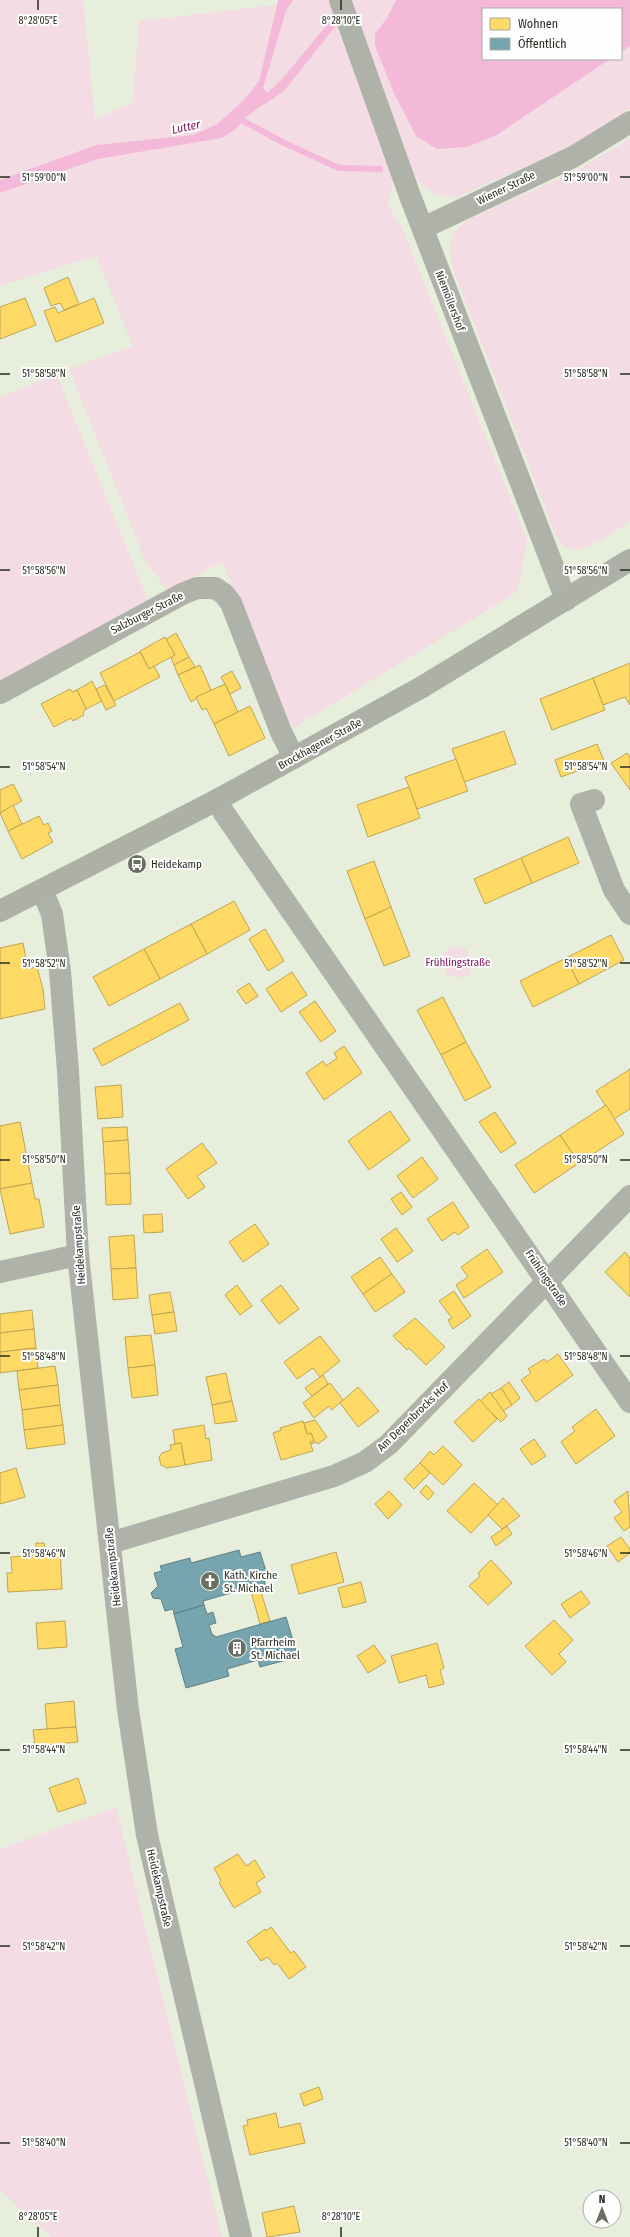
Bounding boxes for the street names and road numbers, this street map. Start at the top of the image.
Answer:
street label: Wiener Straße [475,168,537,208]
street label: Niemöllershof [433,269,468,334]
street label: Salzburger Straße [109,589,185,637]
street label: Brockhagener Straße [276,716,364,772]
street label: Heidekampstraße [70,1205,88,1285]
street label: Frühlingstraße [522,1247,570,1309]
street label: Am Depenbrocks Hof [375,1379,452,1454]
street label: Heidekampstraße [102,1527,124,1607]
street label: Heidekampstraße [144,1848,174,1928]

